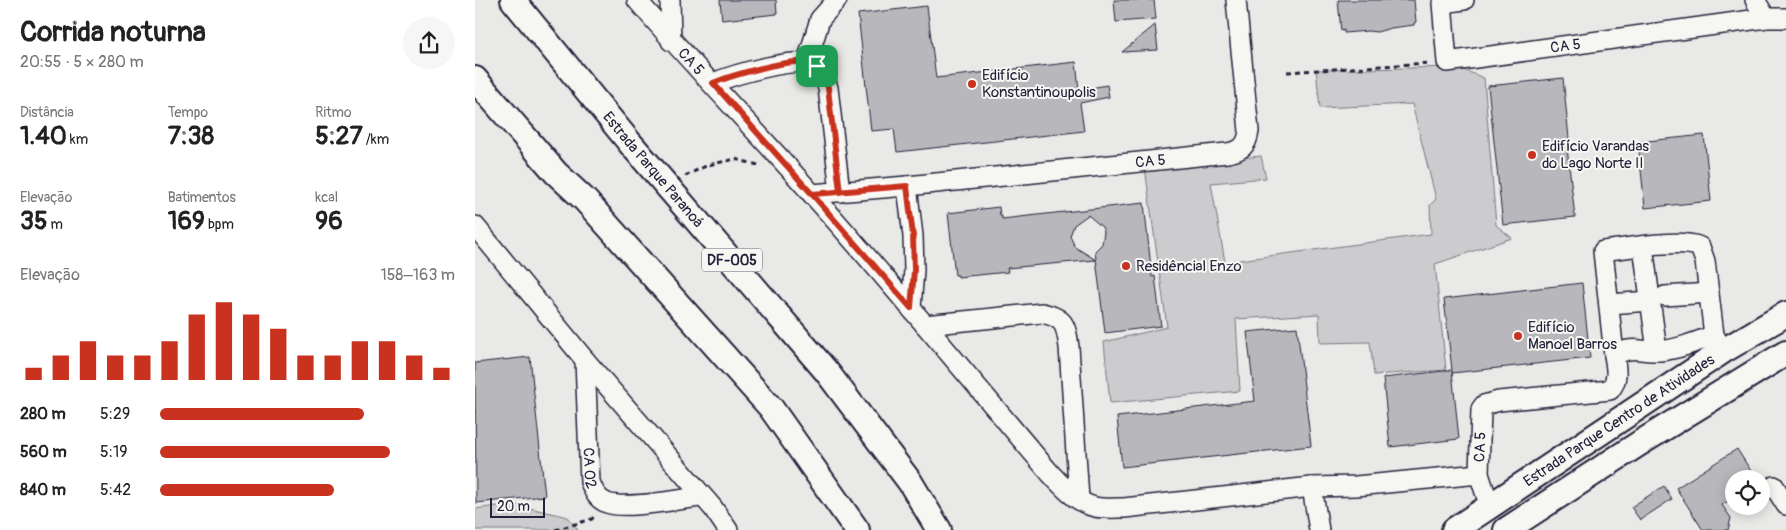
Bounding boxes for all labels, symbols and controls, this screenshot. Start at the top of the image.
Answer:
text: Corrida noturna [20,15,206,50]
button: share [403,17,455,69]
street label: CA 5 [1549,35,1582,58]
street label: CA 5 [674,44,708,79]
pin [796,45,838,87]
text: 20:55 · 5 × 280 m [20,52,144,72]
icon: arrive [803,52,831,80]
place label: Edifício Konstantinoupolis [982,66,1096,102]
marker: Edifício Konstantinoupolis [966,78,978,90]
text: Distância [20,104,74,121]
text: Tempo [168,104,208,121]
text: Ritmo [315,104,352,121]
street label: Estrada Parque Paranoá [598,108,707,232]
text: 1.40 [20,121,67,152]
text: 7:38 [168,121,214,152]
text: 5:27 [315,121,363,152]
text: km [67,131,88,148]
text: /km [363,131,389,148]
place label: Edifício Varandas do Lago Norte II [1542,137,1649,173]
marker: Edifício Varandas do Lago Norte II [1526,149,1538,161]
street label: CA 5 [1134,150,1167,172]
text: Elevação [20,189,72,206]
text: Batimentos [168,189,236,206]
text: kcal [315,189,338,206]
text: 35 [20,206,48,237]
text: 169 [168,206,205,237]
text: 96 [315,206,343,237]
text: m [48,216,63,233]
text: bpm [205,216,234,233]
road number: DF-005 [702,248,762,272]
place label: Residêncial Enzo [1136,257,1242,276]
marker: Residêncial Enzo [1120,260,1132,272]
text: Elevação [20,265,80,285]
text: 158–163 m [380,265,455,285]
place label: Edifício Manoel Barros [1528,318,1617,354]
marker: Edifício Manoel Barros [1512,330,1524,342]
street label: Estrada Parque Centro de Atividades [1520,350,1718,491]
text: 280 m [20,404,66,424]
text: 5:29 [100,404,130,424]
street label: CA 5 [1470,431,1490,462]
text: 560 m [20,442,67,462]
text: 5:19 [100,442,127,462]
street label: CA 02 [579,447,601,492]
map controls [1725,470,1770,515]
button: locate [1725,470,1770,515]
text: 840 m [20,480,66,500]
text: 5:42 [100,480,131,500]
scale bar [490,495,545,518]
text: 20 m [497,498,530,515]

